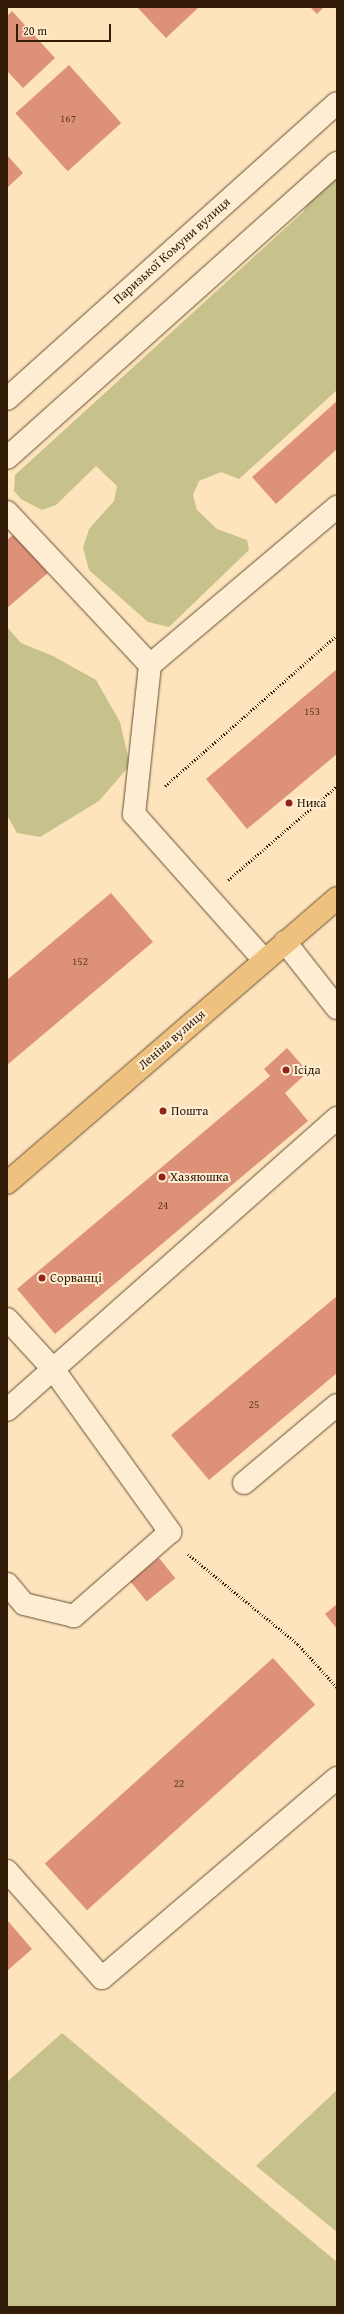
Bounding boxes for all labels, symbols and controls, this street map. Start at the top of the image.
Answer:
scale bar [18,16,113,42]
text: 20 m [23,22,47,39]
house number: 167 [60,111,76,125]
street label: Паризької Комуни вулиця [110,194,234,308]
house number: 153 [304,704,320,718]
place label: Ника [297,795,326,811]
marker: Ника [284,798,294,808]
house number: 152 [72,954,88,968]
street label: Леніна вулиця [135,1007,209,1073]
place label: Ісіда [294,1062,321,1078]
marker: Ісіда [281,1065,291,1075]
place label: Пошта [171,1103,208,1119]
marker: Пошта [158,1106,168,1116]
place label: Хазяюшка [170,1169,229,1185]
marker: Хазяюшка [157,1172,167,1182]
house number: 24 [158,1198,168,1212]
place label: Сорванці [50,1270,102,1286]
marker: Сорванці [37,1273,47,1283]
house number: 25 [249,1397,259,1411]
house number: 22 [174,1776,184,1790]

